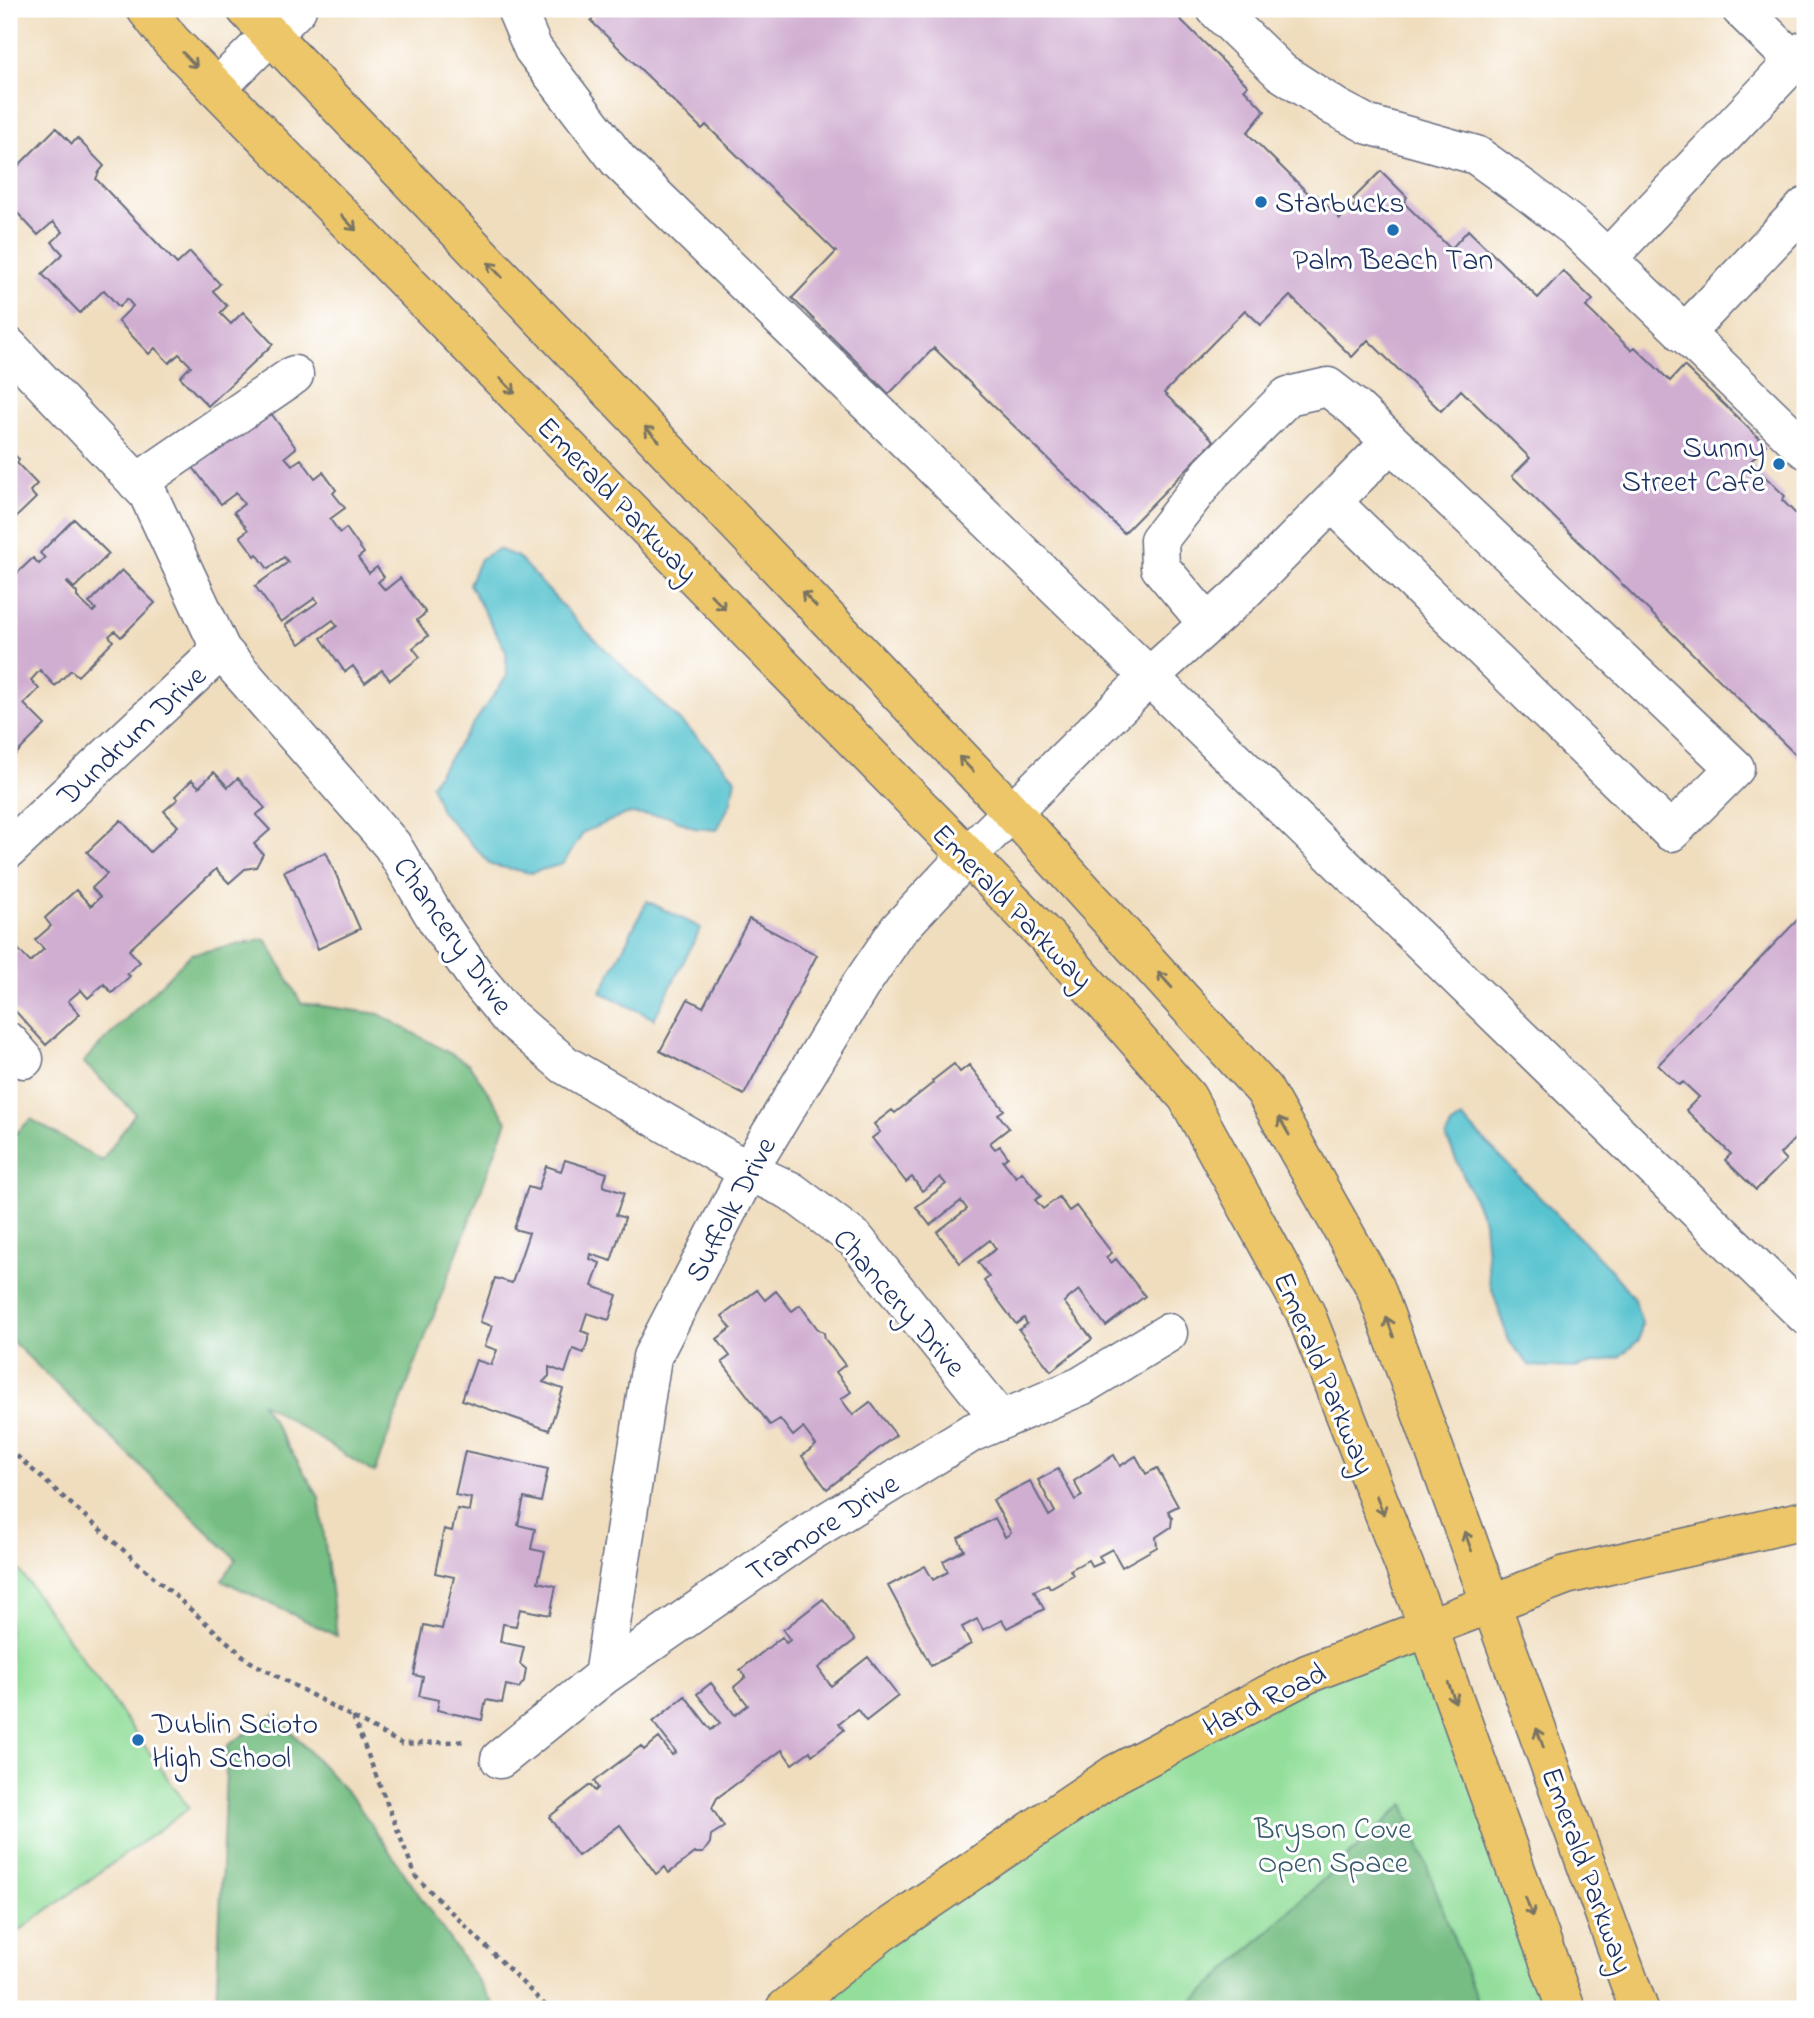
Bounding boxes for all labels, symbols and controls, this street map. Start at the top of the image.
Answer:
one-way arrow [181,52,198,69]
place label: Starbucks [1275,183,1404,227]
marker: Starbucks [1253,194,1269,210]
one-way arrow [340,215,357,232]
marker: Palm Beach Tan [1385,222,1401,238]
place label: Palm Beach Tan [1293,240,1493,284]
one-way arrow [486,262,503,279]
one-way arrow [499,377,516,394]
street label: Emerald Parkway [525,408,707,594]
one-way arrow [643,426,660,443]
place label: Sunny Street Cafe [1622,428,1766,506]
marker: Sunny Street Cafe [1771,456,1787,472]
one-way arrow [800,591,817,608]
one-way arrow [709,593,726,610]
street label: Dundrum Drive [48,656,218,819]
one-way arrow [957,756,974,773]
street label: Emerald Parkway [920,815,1102,1001]
street label: Chancery Drive [381,848,523,1025]
one-way arrow [1156,972,1173,989]
one-way arrow [1277,1117,1291,1137]
street label: Suffolk Drive [676,1129,790,1291]
street label: Chancery Drive [821,1220,975,1388]
street label: Emerald Parkway [1260,1266,1385,1482]
one-way arrow [1383,1317,1395,1339]
street label: Tramore Drive [738,1463,909,1595]
one-way arrow [1374,1493,1387,1515]
one-way arrow [1461,1531,1473,1553]
street label: Hard Road [1196,1653,1335,1751]
one-way arrow [1447,1681,1459,1703]
place label: Dublin Scioto High School [151,1704,318,1782]
one-way arrow [1532,1728,1545,1750]
marker: Dublin Scioto High School [130,1732,146,1748]
street label: Emerald Parkway [1527,1762,1643,1980]
park label: Bryson Cove Open Space [1253,1809,1412,1887]
one-way arrow [1524,1895,1536,1917]

